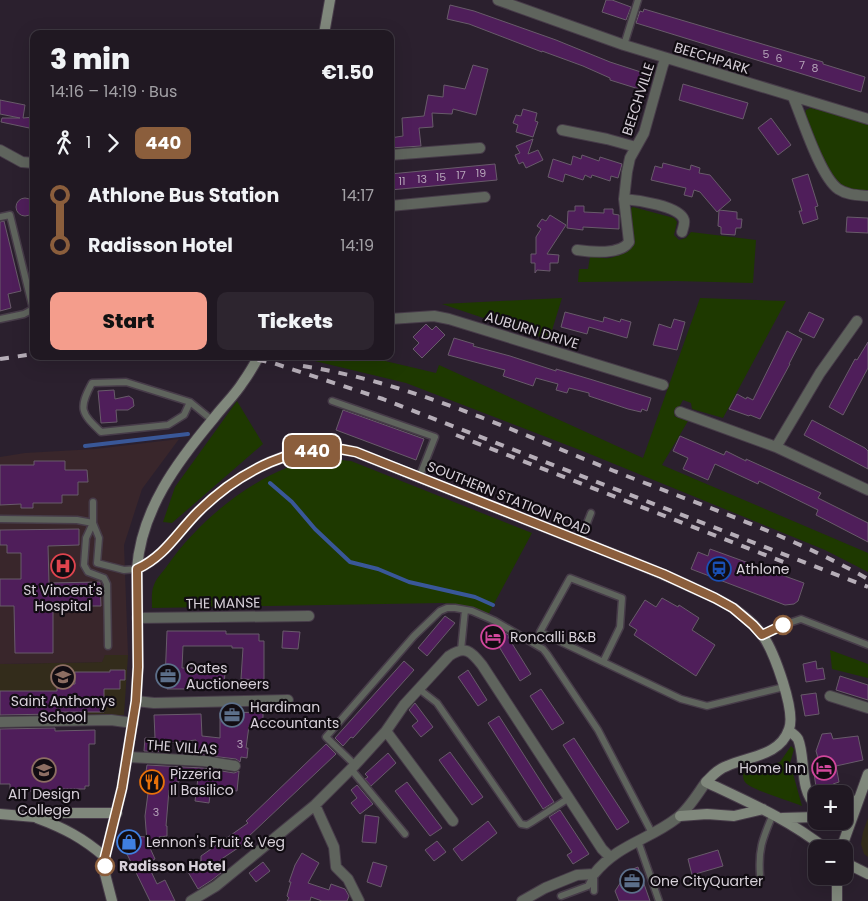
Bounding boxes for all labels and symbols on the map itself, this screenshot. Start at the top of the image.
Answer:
street label: BEECHPARK [672,37,753,79]
house number: 5 [763,46,770,62]
house number: 6 [776,50,783,66]
house number: 7 [799,57,805,73]
street label: BEECHVILLE [617,60,659,138]
house number: 8 [812,60,819,76]
house number: 19 [476,165,486,181]
house number: 17 [456,167,466,183]
house number: 15 [436,169,446,185]
house number: 13 [417,171,427,187]
house number: 11 [398,173,406,189]
street label: AUBURN DRIVE [482,306,582,354]
line badge: 440 [283,435,341,467]
street label: SOUTHERN STATION ROAD [424,456,594,540]
hospital icon: St Vincent's Hospital [50,553,76,579]
station icon: Athlone [706,556,732,582]
place label: Athlone [736,559,790,579]
place label: St Vincent's Hospital [23,580,103,616]
street label: THE MANSE [185,592,261,614]
unlabelled marker [773,615,793,635]
hotel icon: Roncalli B&B [480,624,506,650]
place label: Roncalli B&B [510,627,596,647]
place label: Oates Auctioneers [186,658,269,694]
office icon: Oates Auctioneers [155,663,181,689]
school or university icon: Saint Anthonys School [50,664,76,690]
place label: Saint Anthonys School [11,691,115,727]
place label: Hardiman Accountants [250,697,339,733]
office icon: Hardiman Accountants [219,702,245,728]
street label: THE VILLAS [146,735,218,759]
house number: 3 [237,736,243,752]
hotel icon: Home Inn [811,755,837,781]
school or university icon: AIT Design College [31,757,57,783]
place label: Home Inn [739,758,806,778]
place label: Pizzeria Il Basilico [170,764,234,800]
restaurant icon: Pizzeria Il Basilico [139,769,165,795]
place label: AIT Design College [8,784,80,820]
house number: 3 [153,804,159,820]
shop icon: Lennon's Fruit & Veg [116,829,142,855]
place label: Lennon's Fruit & Veg [146,832,285,852]
marker: Radisson Hotel [95,856,115,876]
place label: Radisson Hotel [119,856,226,876]
office icon: One CityQuarter [619,868,645,894]
place label: One CityQuarter [650,871,763,891]

